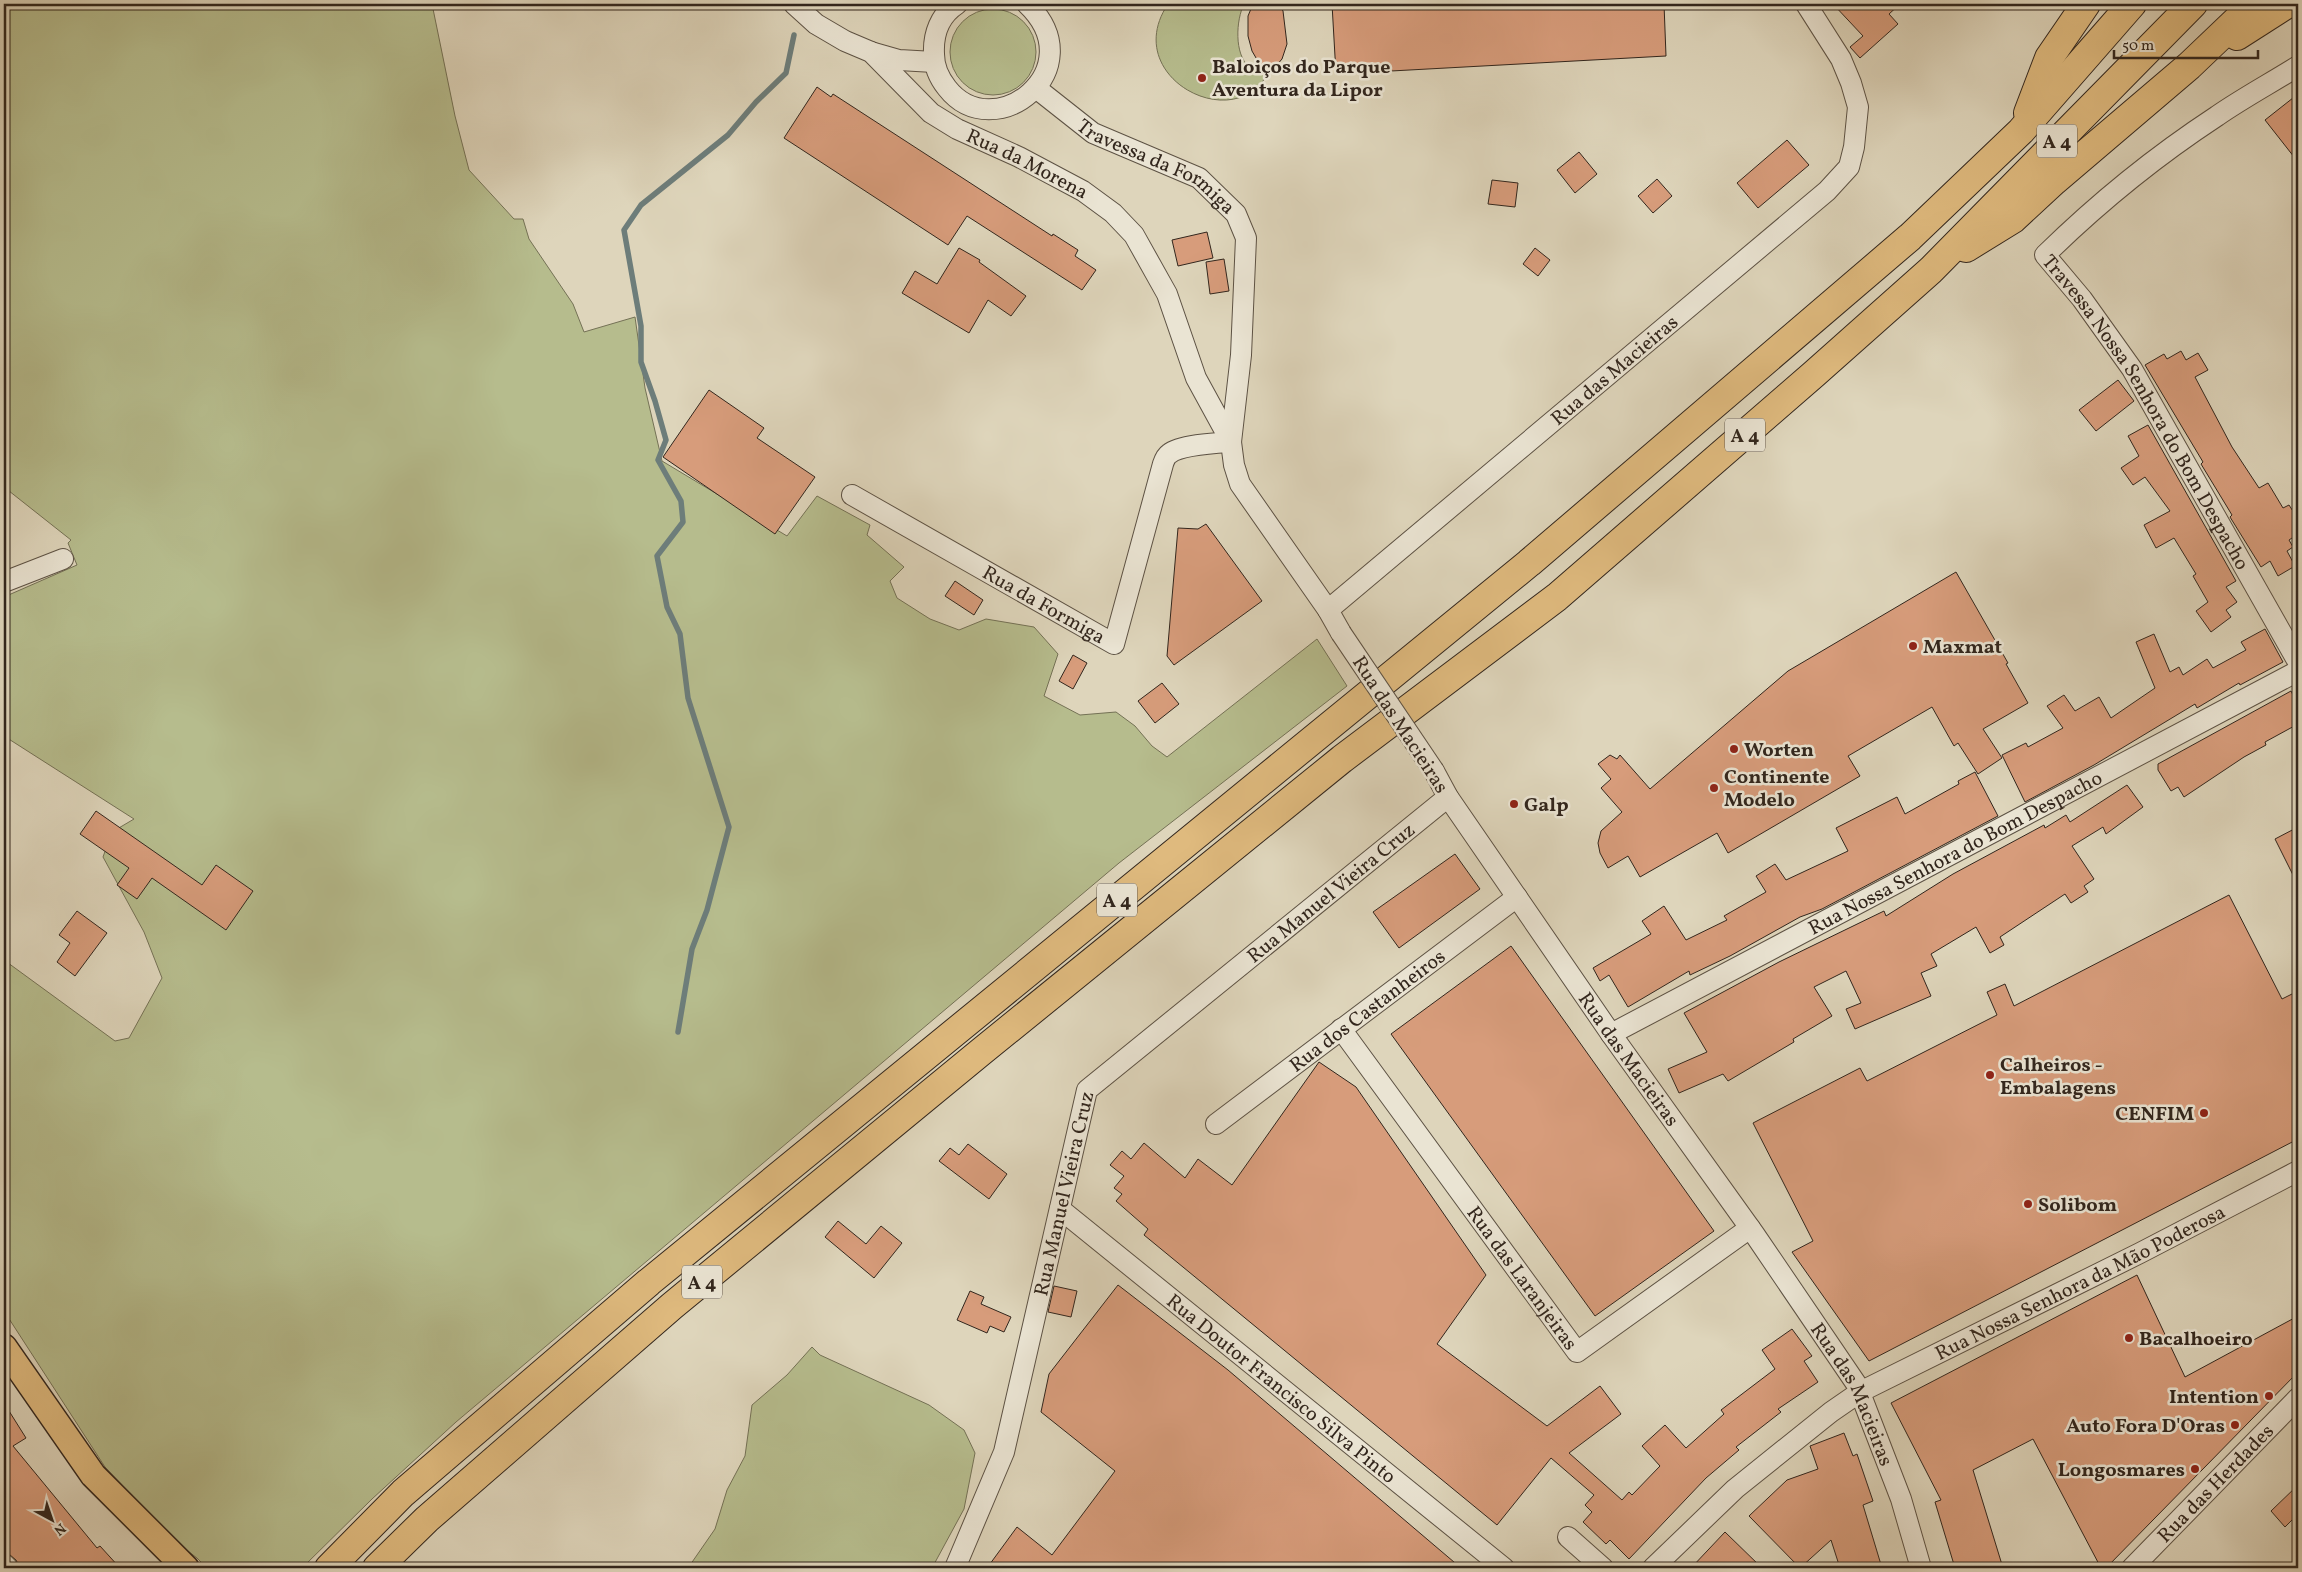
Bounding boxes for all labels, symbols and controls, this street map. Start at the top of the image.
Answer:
scale bar [2114,28,2258,60]
text: 50 m [2122,36,2154,57]
place label: Baloiços do Parque Aventura da Lipor [1212,54,1390,105]
marker: Baloiços do Parque Aventura da Lipor [1196,72,1208,84]
street label: Travessa da Formiga [1070,113,1241,222]
street label: Rua da Morena [961,123,1092,207]
road number: A 4 [2037,124,2077,158]
street label: Travessa Nossa Senhora do Bom Despacho [2034,249,2255,576]
street label: Rua das Macieiras [1546,310,1685,433]
road number: A 4 [1725,418,1765,452]
street label: Rua da Formiga [976,560,1110,652]
place label: Maxmat [1923,634,2002,662]
marker: Maxmat [1907,640,1919,652]
street label: Rua das Macieiras [1344,651,1454,799]
place label: Worten [1744,737,1814,765]
marker: Worten [1728,743,1740,755]
place label: Continente Modelo [1724,764,1830,815]
street label: Rua Nossa Senhora do Bom Despacho [1804,765,2108,943]
marker: Continente Modelo [1708,782,1720,794]
place label: Galp [1524,792,1569,820]
marker: Galp [1508,798,1520,810]
street label: Rua Manuel Vieira Cruz [1242,817,1422,971]
road number: A 4 [1097,884,1137,916]
street label: Rua dos Castanheiros [1284,944,1452,1080]
street label: Rua das Macieiras [1570,987,1685,1133]
place label: Calheiros - Embalagens [2000,1052,2116,1103]
marker: Calheiros - Embalagens [1984,1069,1996,1081]
street label: Rua Manuel Vieira Cruz [1028,1089,1102,1299]
place label: CENFIM [2115,1101,2194,1129]
marker: CENFIM [2198,1107,2210,1119]
place label: Solibom [2038,1192,2117,1220]
marker: Solibom [2022,1198,2034,1210]
street label: Rua Nossa Senhora da Mão Poderosa [1931,1199,2231,1369]
street label: Rua das Laranjeiras [1459,1201,1583,1357]
road number: A 4 [682,1265,722,1298]
street label: Rua Doutor Francisco Silva Pinto [1160,1288,1401,1491]
street label: Rua das Macieiras [1803,1318,1899,1471]
place label: Bacalhoeiro [2139,1326,2253,1354]
marker: Bacalhoeiro [2123,1332,2135,1344]
place label: Intention [2169,1384,2259,1412]
marker: Intention [2263,1390,2275,1402]
place label: Auto Fora D'Oras [2066,1413,2225,1441]
street label: Rua das Herdades [2152,1419,2281,1550]
marker: Auto Fora D'Oras [2229,1419,2241,1431]
place label: Longosmares [2058,1457,2185,1485]
marker: Longosmares [2189,1463,2201,1475]
north arrow [28,1494,78,1544]
text: N [49,1518,69,1539]

